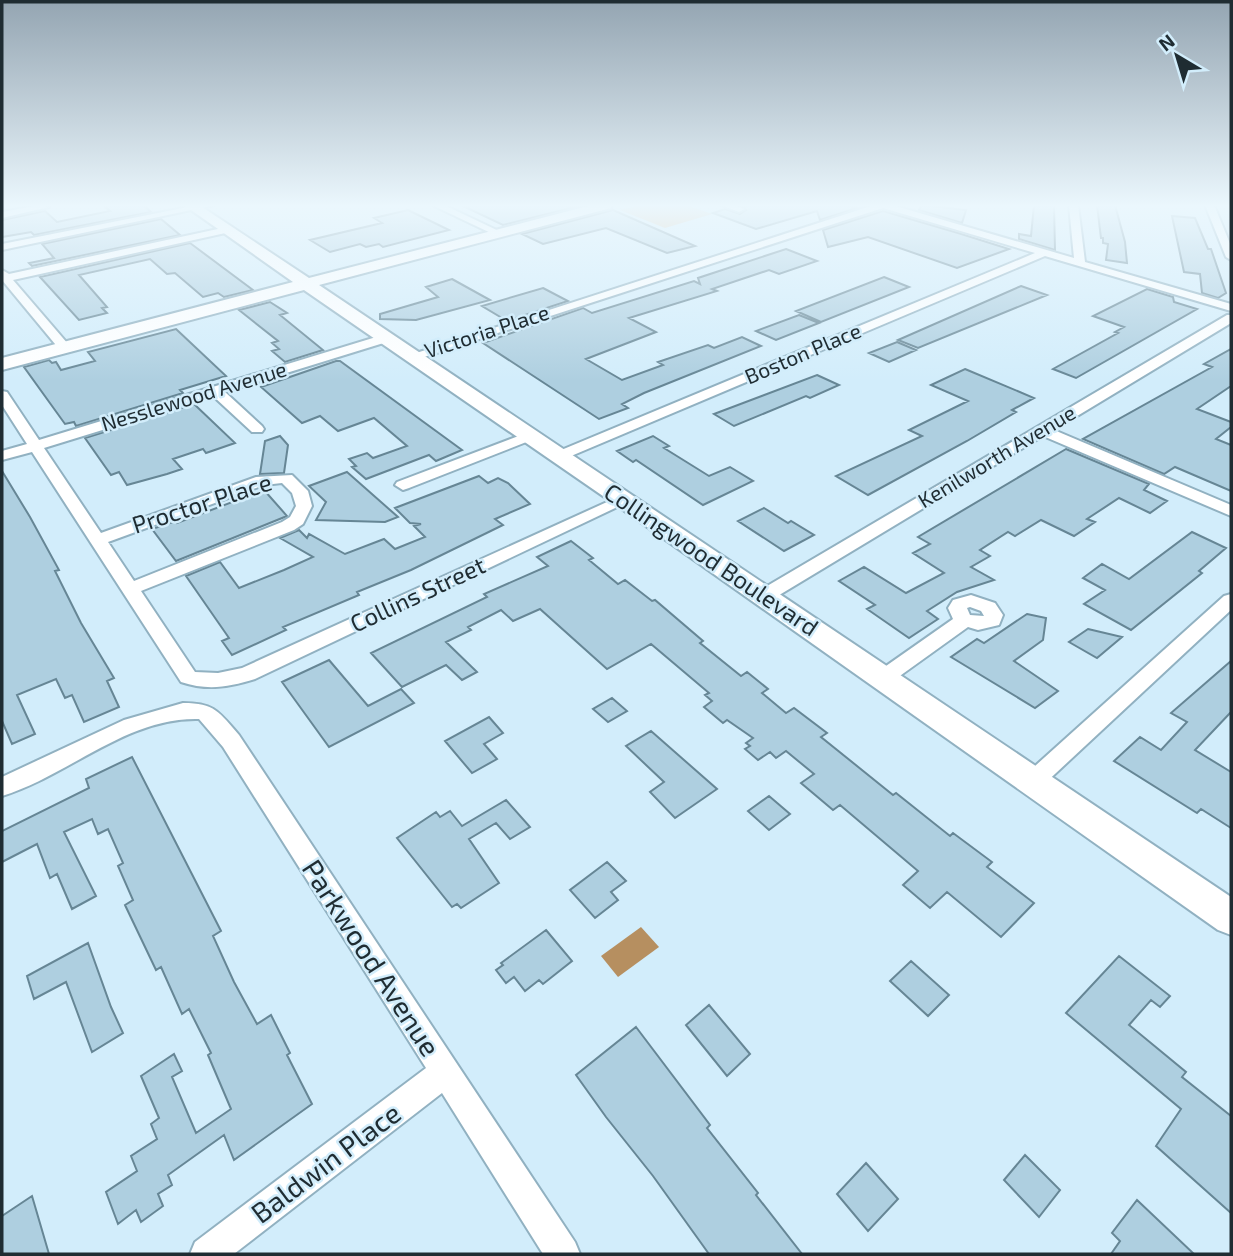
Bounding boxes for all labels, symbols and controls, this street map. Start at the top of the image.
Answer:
north arrow [1142,21,1212,91]
text: N [1154,29,1179,55]
street label: Victoria Place [421,299,552,362]
street label: Boston Place [740,317,864,388]
street label: Nesslewood Avenue [98,355,289,436]
street label: Kenilworth Avenue [913,399,1079,513]
street label: Proctor Place [128,466,275,539]
street label: Collingwood Boulevard [599,476,824,641]
street label: Collins Street [345,550,490,638]
street label: Parkwood Avenue [296,853,448,1062]
street label: Baldwin Place [244,1095,407,1229]

